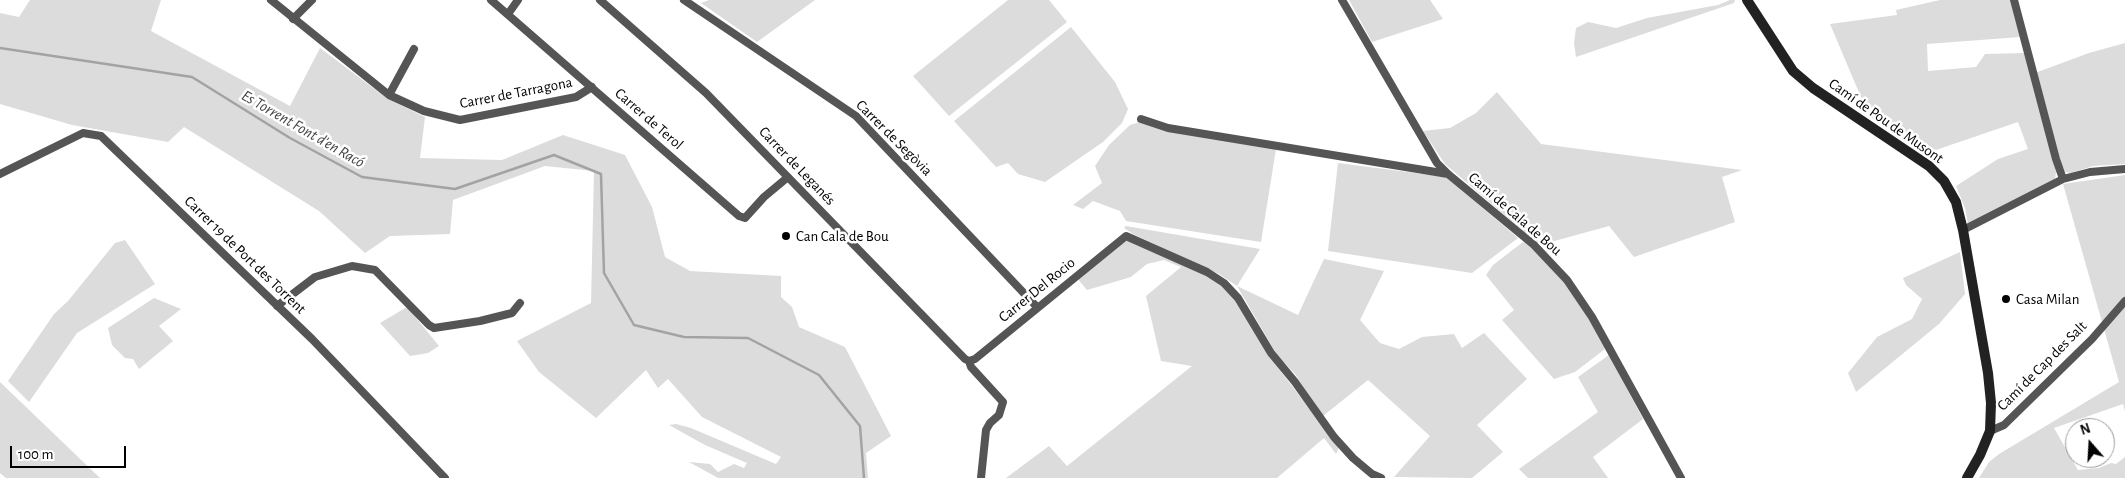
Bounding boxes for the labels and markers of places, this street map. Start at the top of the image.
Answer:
place label: Can Cala de Bou [796,227,889,245]
marker: Can Cala de Bou [780,230,792,242]
place label: Casa Milan [2016,290,2079,308]
marker: Casa Milan [2000,293,2012,305]

